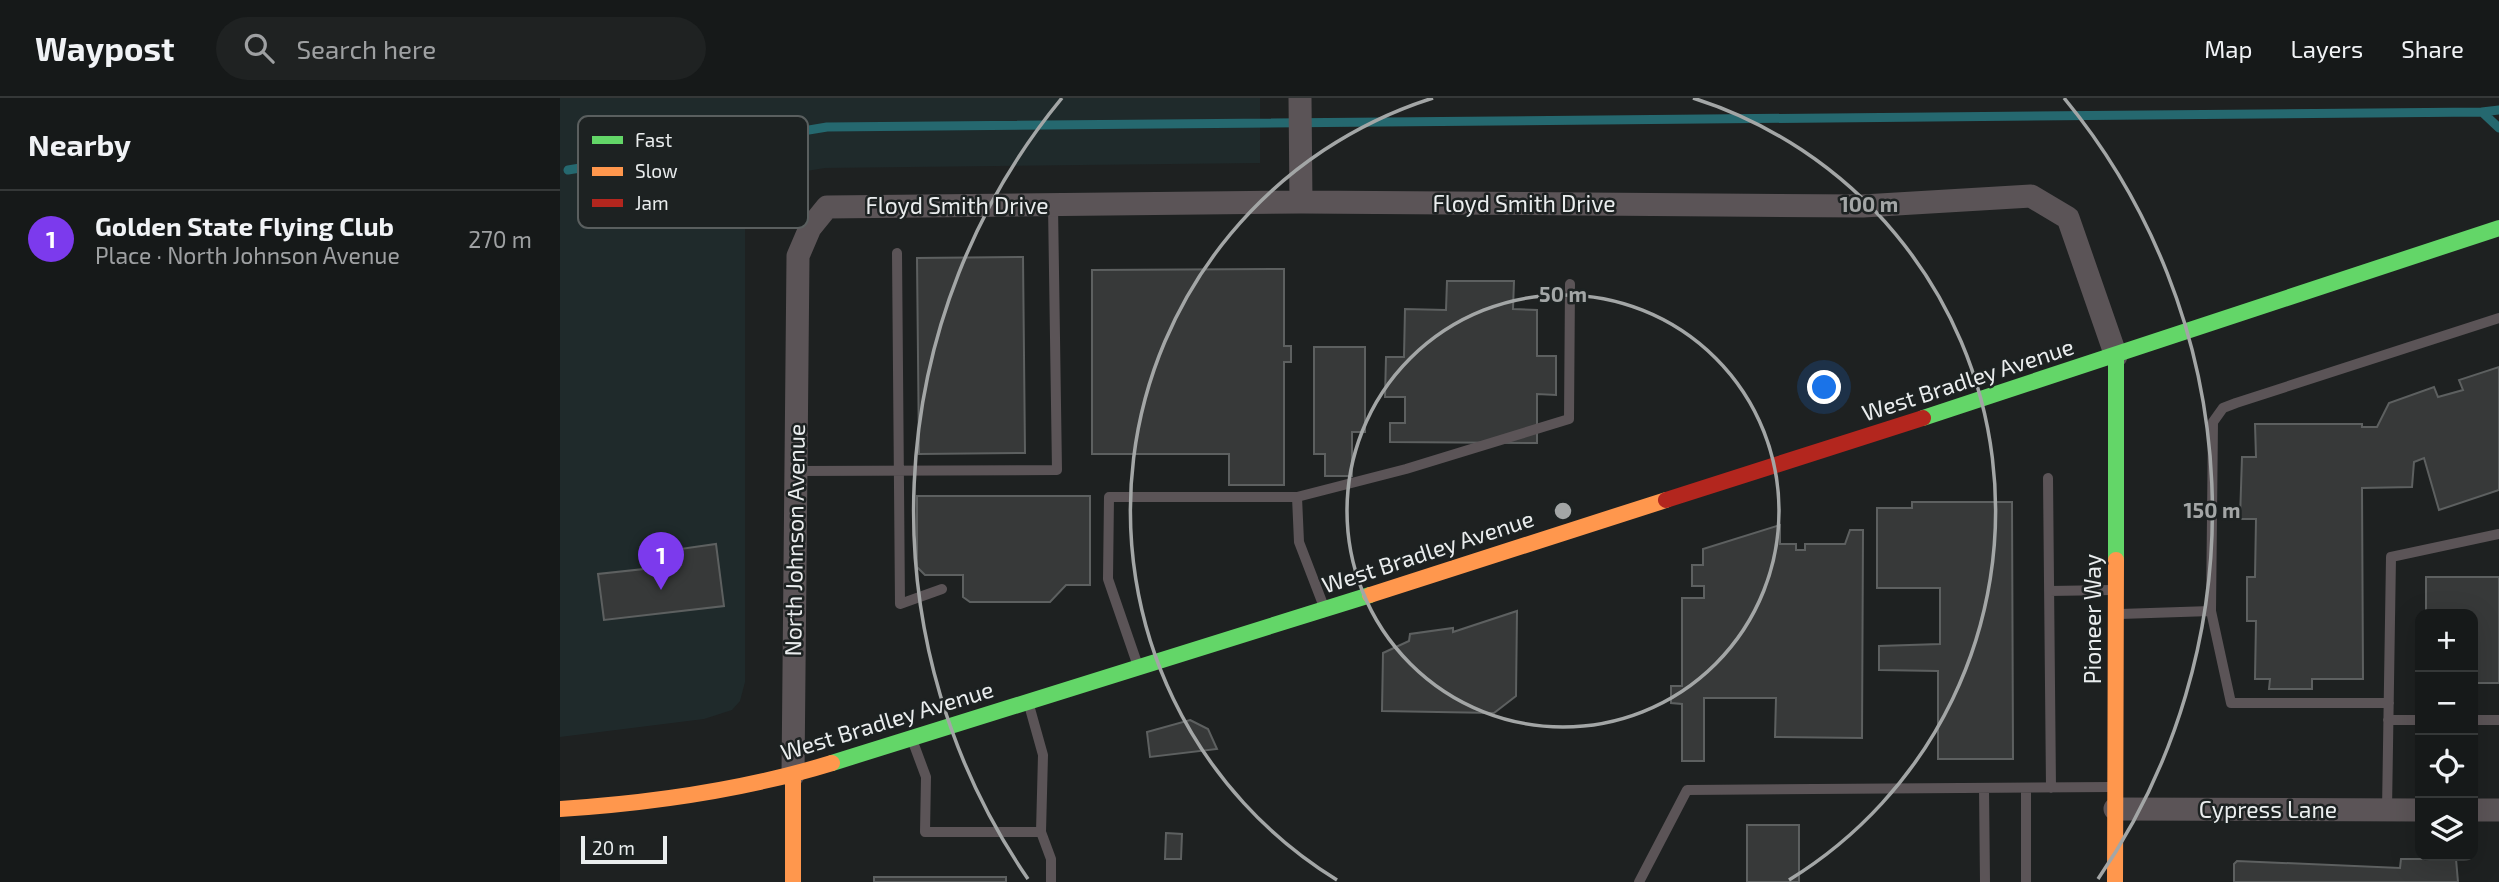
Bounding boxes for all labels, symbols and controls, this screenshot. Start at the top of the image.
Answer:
search box [216,17,706,80]
text: Waypost [35,28,174,68]
icon: search [240,29,278,67]
text: Search here [296,33,436,64]
text: Map [2204,34,2252,63]
text: Layers [2290,34,2363,63]
text: Share [2401,34,2464,63]
legend [578,116,808,228]
text: Nearby [28,126,131,162]
text: Fast [635,128,672,151]
text: Slow [635,159,678,182]
street label: Floyd Smith Drive [1432,189,1616,217]
text: Jam [635,191,669,214]
street label: Floyd Smith Drive [865,191,1049,219]
text: 100 m [1840,191,1898,216]
text: Golden State Flying Club [95,210,394,241]
text: 1 [46,225,56,253]
text: 270 m [468,225,532,253]
text: Place · North Johnson Avenue [95,241,400,269]
text: 50 m [1539,281,1587,306]
street label: West Bradley Avenue [1858,332,2077,427]
your location [1807,370,1841,404]
street label: North Johnson Avenue [778,423,810,657]
text: 150 m [2184,497,2240,522]
centre of rings [1551,499,1575,523]
street label: West Bradley Avenue [1318,504,1537,599]
pin: 1 [638,532,684,590]
street label: Pioneer Way [2078,554,2106,684]
map controls [2415,609,2478,861]
button: + [2415,609,2478,672]
button: − [2415,672,2478,735]
street label: West Bradley Avenue [777,674,996,766]
button: locate [2415,735,2478,798]
street label: Cypress Lane [2199,795,2337,823]
button: layers [2415,798,2478,861]
scale bar [581,833,667,865]
text: 20 m [592,836,635,859]

